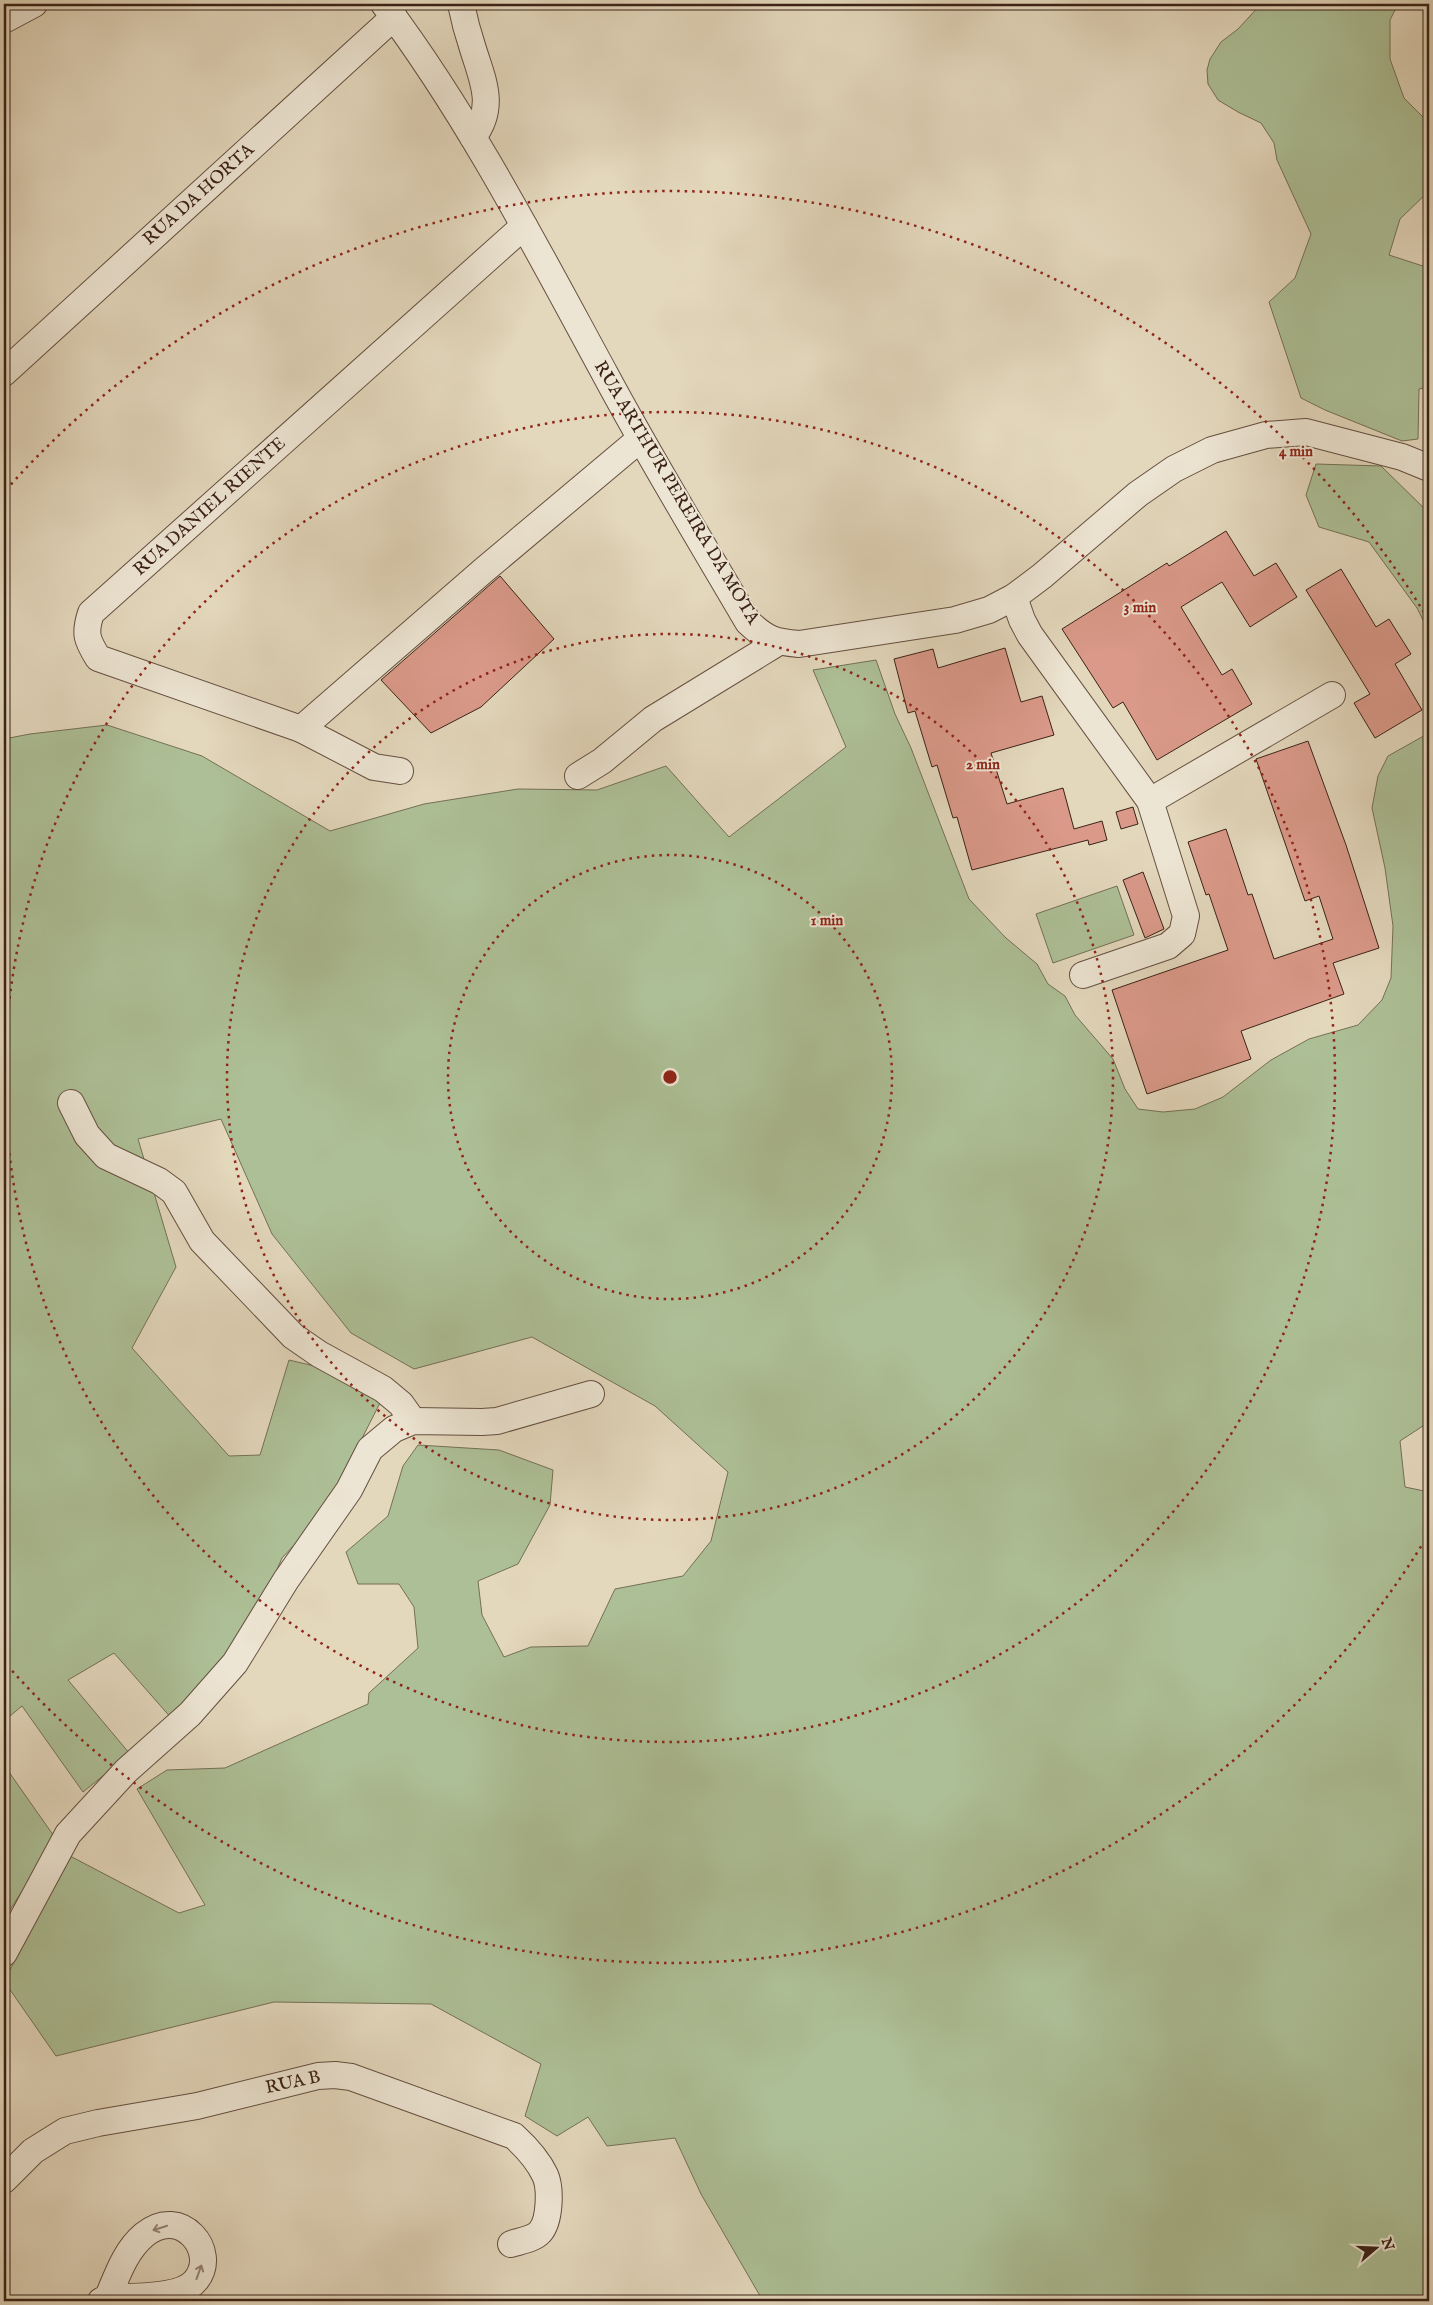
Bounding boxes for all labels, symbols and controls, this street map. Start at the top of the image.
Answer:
street label: RUA DA HORTA [139,138,260,251]
street label: RUA ARTHUR PEREIRA DA MOTA [588,357,764,630]
street label: RUA DANIEL RIENTE [129,432,291,582]
text: 4 min [1279,442,1313,461]
text: 3 min [1124,598,1156,617]
text: 2 min [966,755,1000,774]
text: 1 min [811,911,843,930]
centre of rings [661,1068,679,1086]
street label: RUA B [263,2066,323,2100]
north arrow [1350,2222,1400,2272]
one-way arrow [152,2223,168,2233]
text: N [1377,2234,1398,2253]
one-way arrow [195,2265,204,2280]

